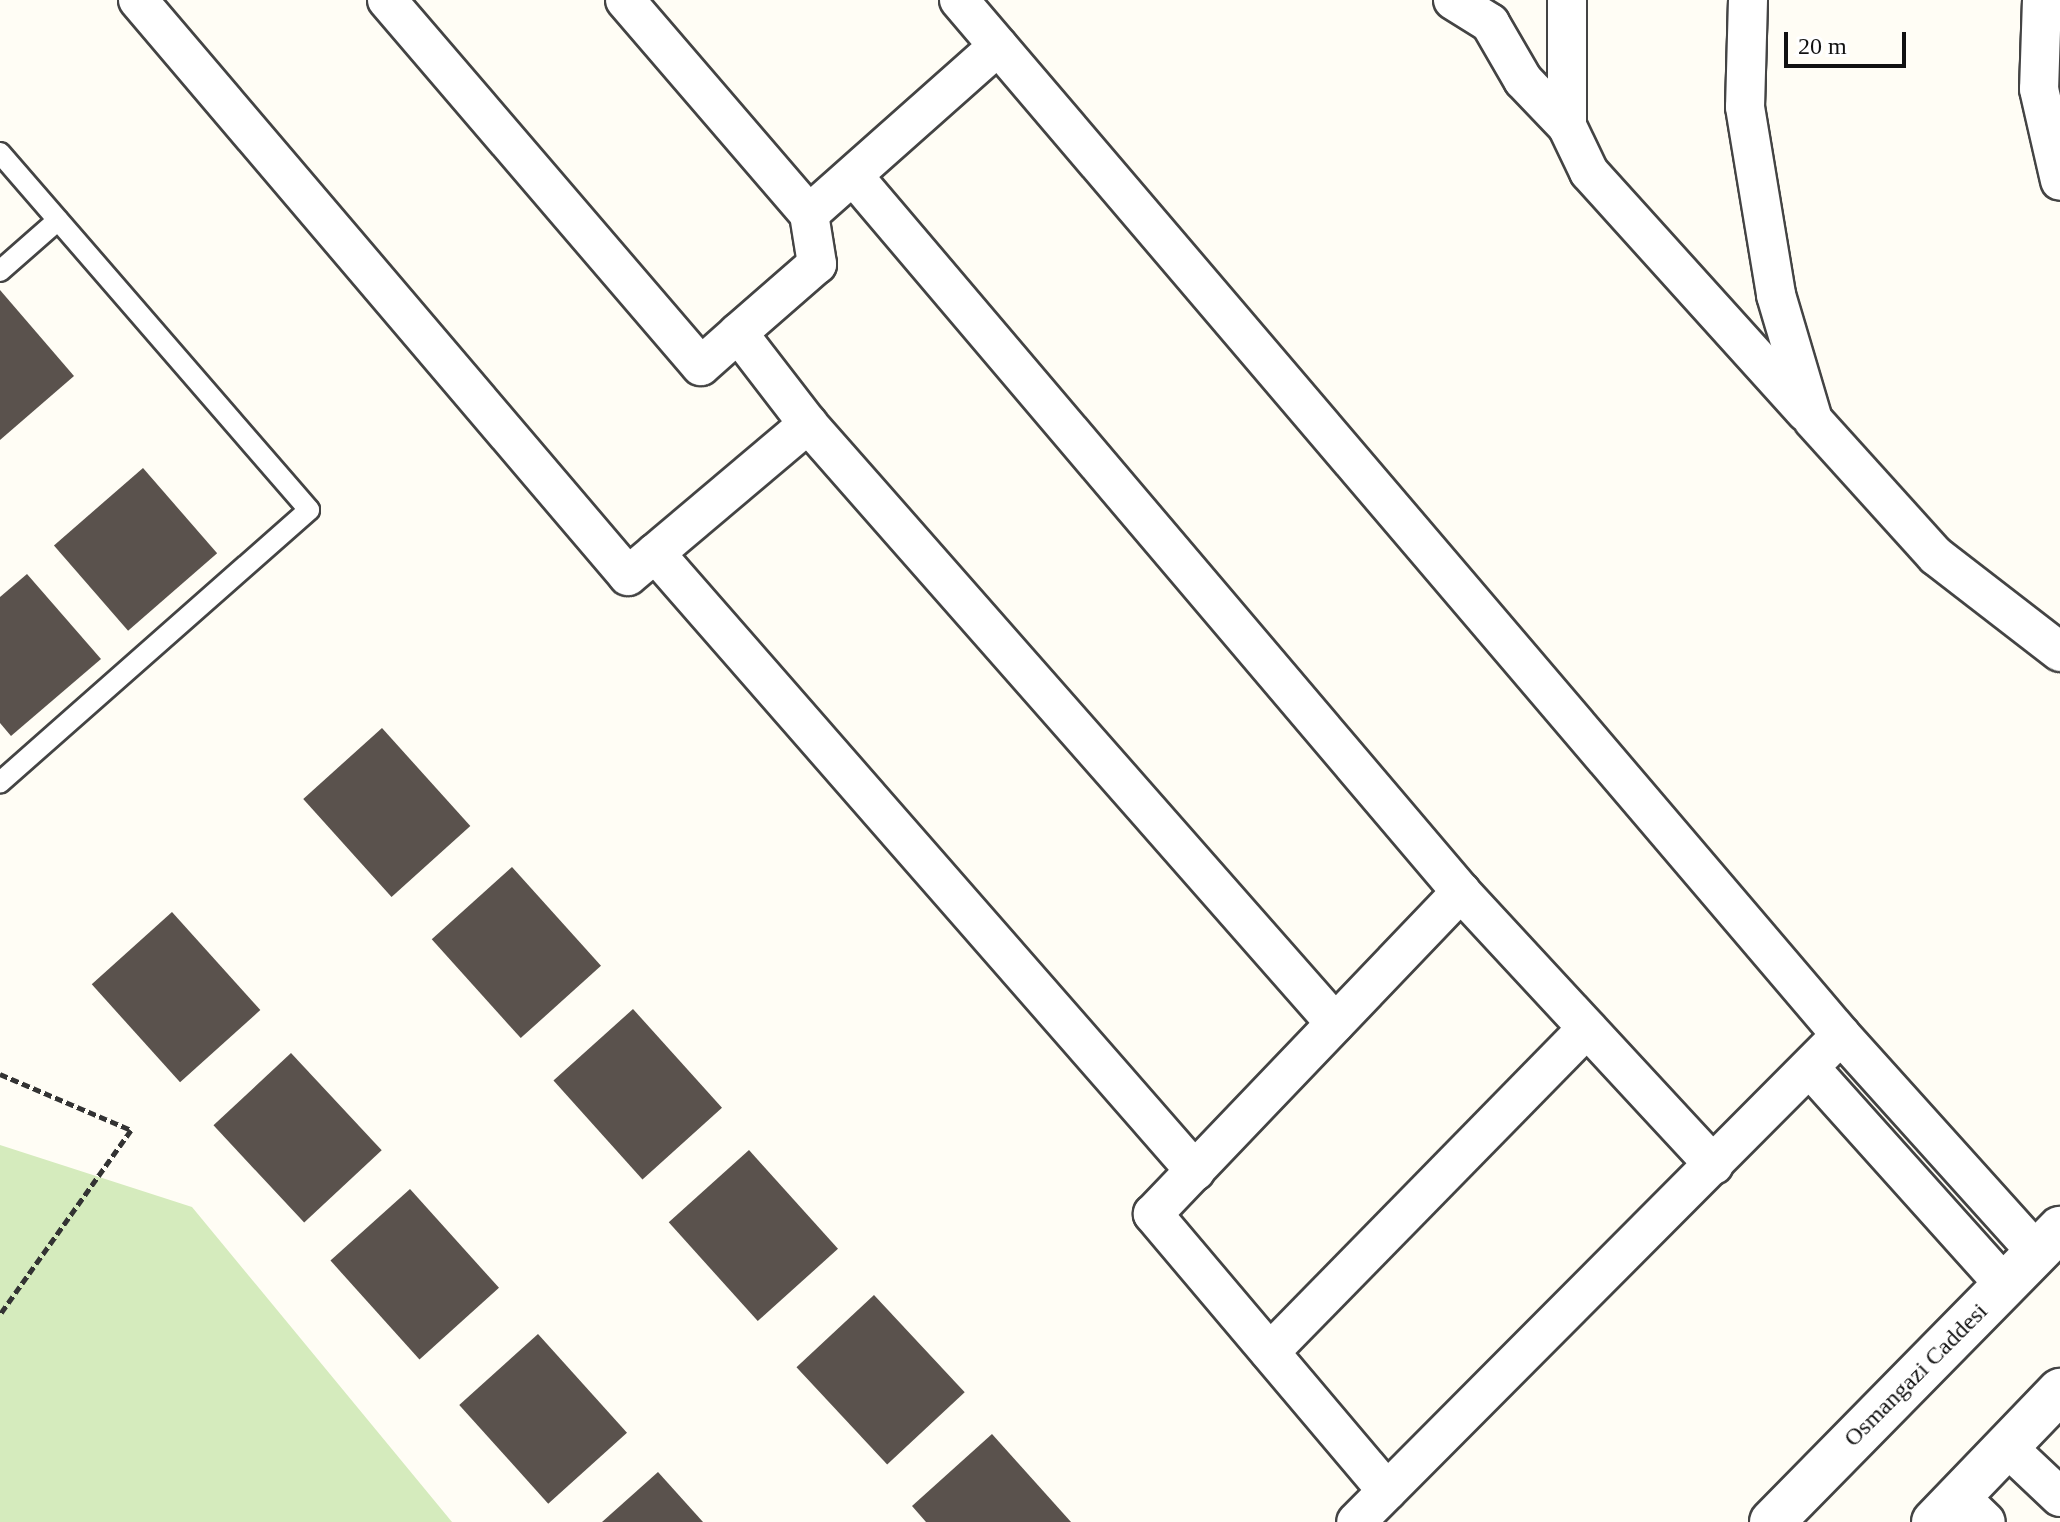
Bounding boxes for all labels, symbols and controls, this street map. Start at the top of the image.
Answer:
scale bar [1788,16,1910,66]
text: 20 m [1798,33,1847,59]
street label: Osmangazi Caddesi [1838,1297,1994,1453]

